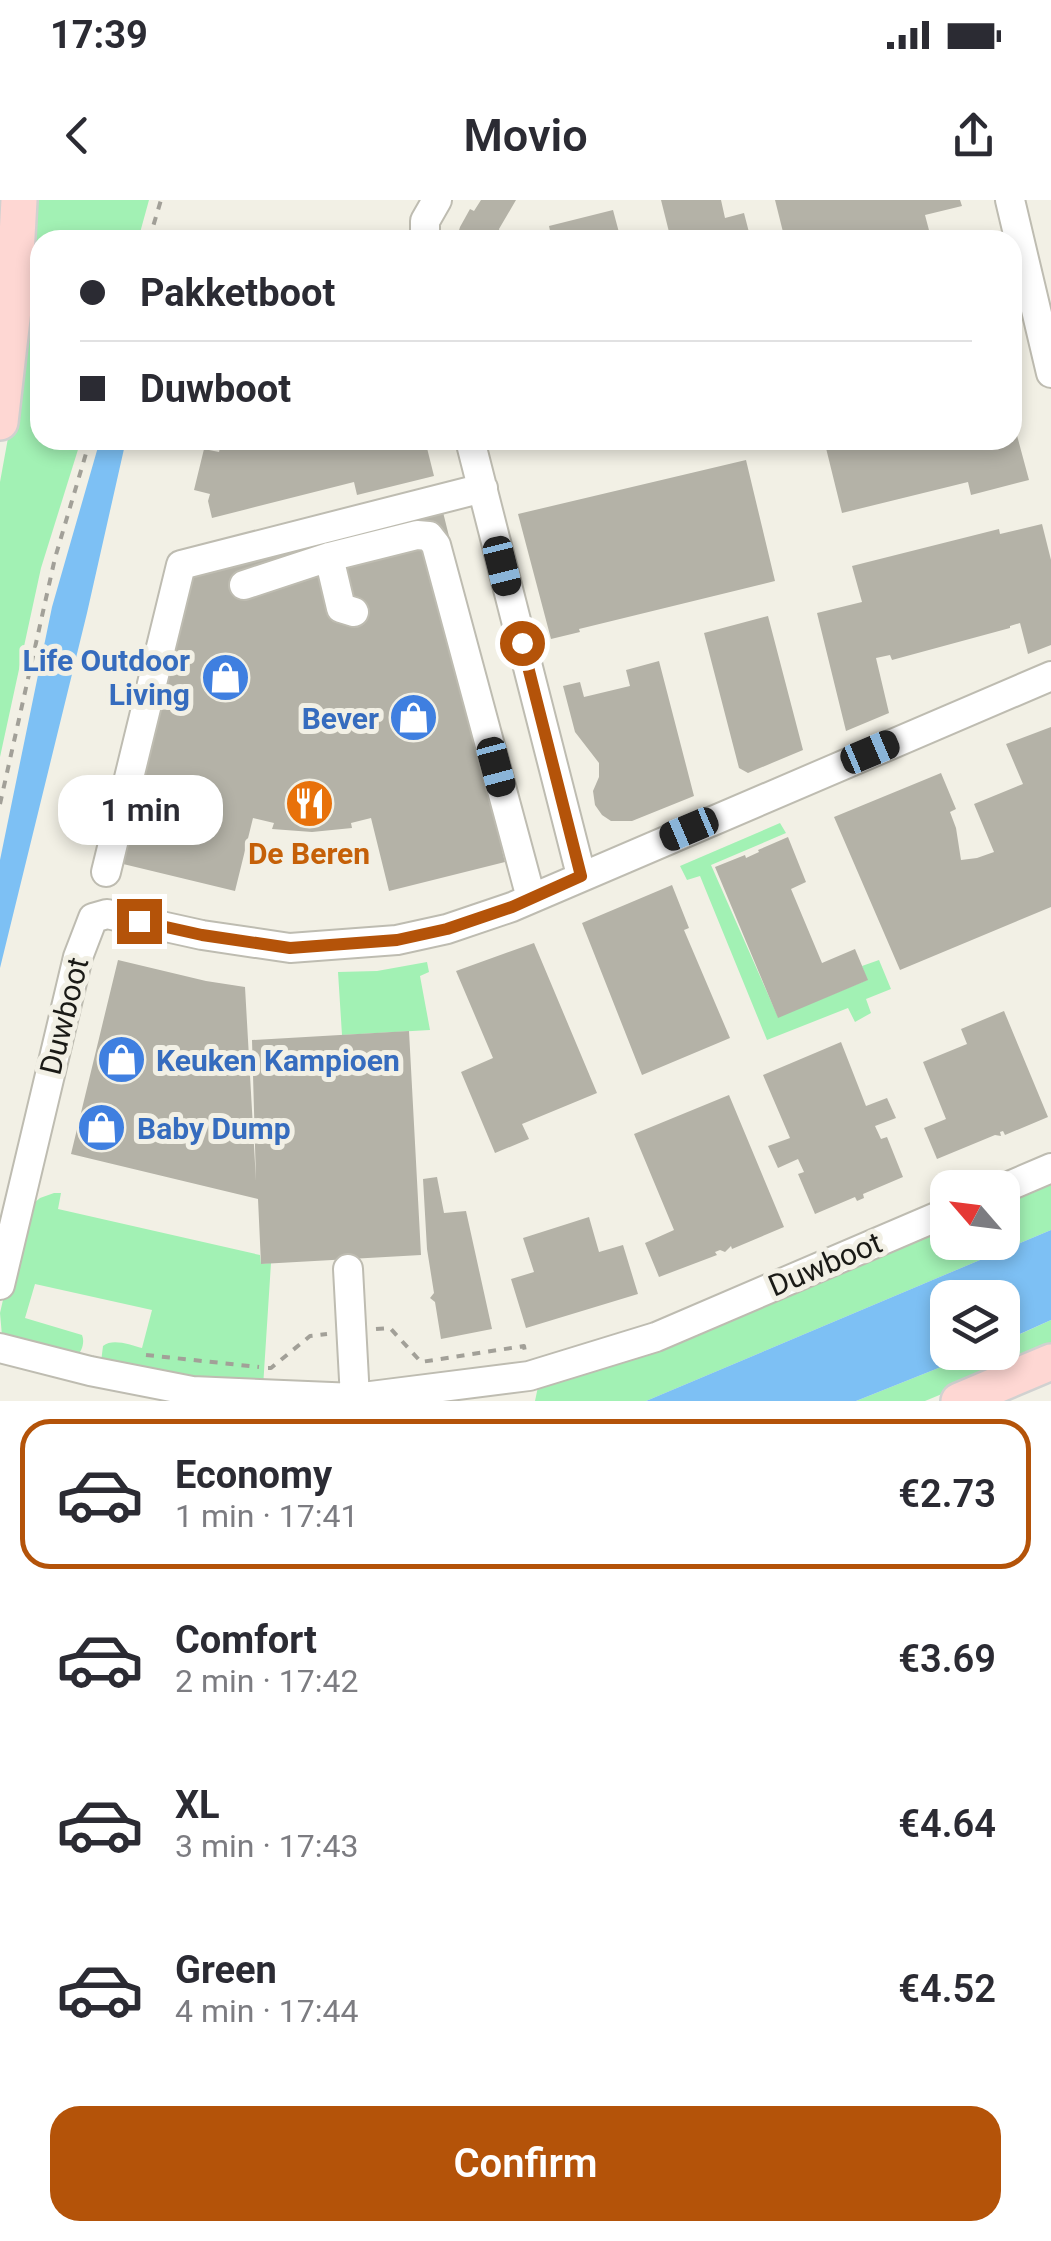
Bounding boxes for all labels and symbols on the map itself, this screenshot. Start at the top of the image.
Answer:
car [480,533,524,599]
route start [500,621,545,666]
place label: Life Outdoor Living [22,643,190,712]
shop icon: Life Outdoor Living [199,651,251,703]
shop icon: Bever [388,692,440,744]
place label: Bever [302,701,379,736]
car [837,726,903,778]
car [474,734,518,800]
callout: 1 min [56,776,222,846]
restaurant icon: De Beren [283,778,335,830]
car [656,803,722,855]
place label: De Beren [248,836,370,871]
route end [117,899,162,944]
street label: Duwboot [33,954,95,1078]
shop icon: Keuken Kampioen [95,1034,147,1086]
place label: Keuken Kampioen [156,1043,400,1078]
shop icon: Baby Dump [76,1102,128,1154]
place label: Baby Dump [137,1111,291,1146]
north arrow [930,1170,1020,1260]
street label: Duwboot [763,1225,887,1303]

